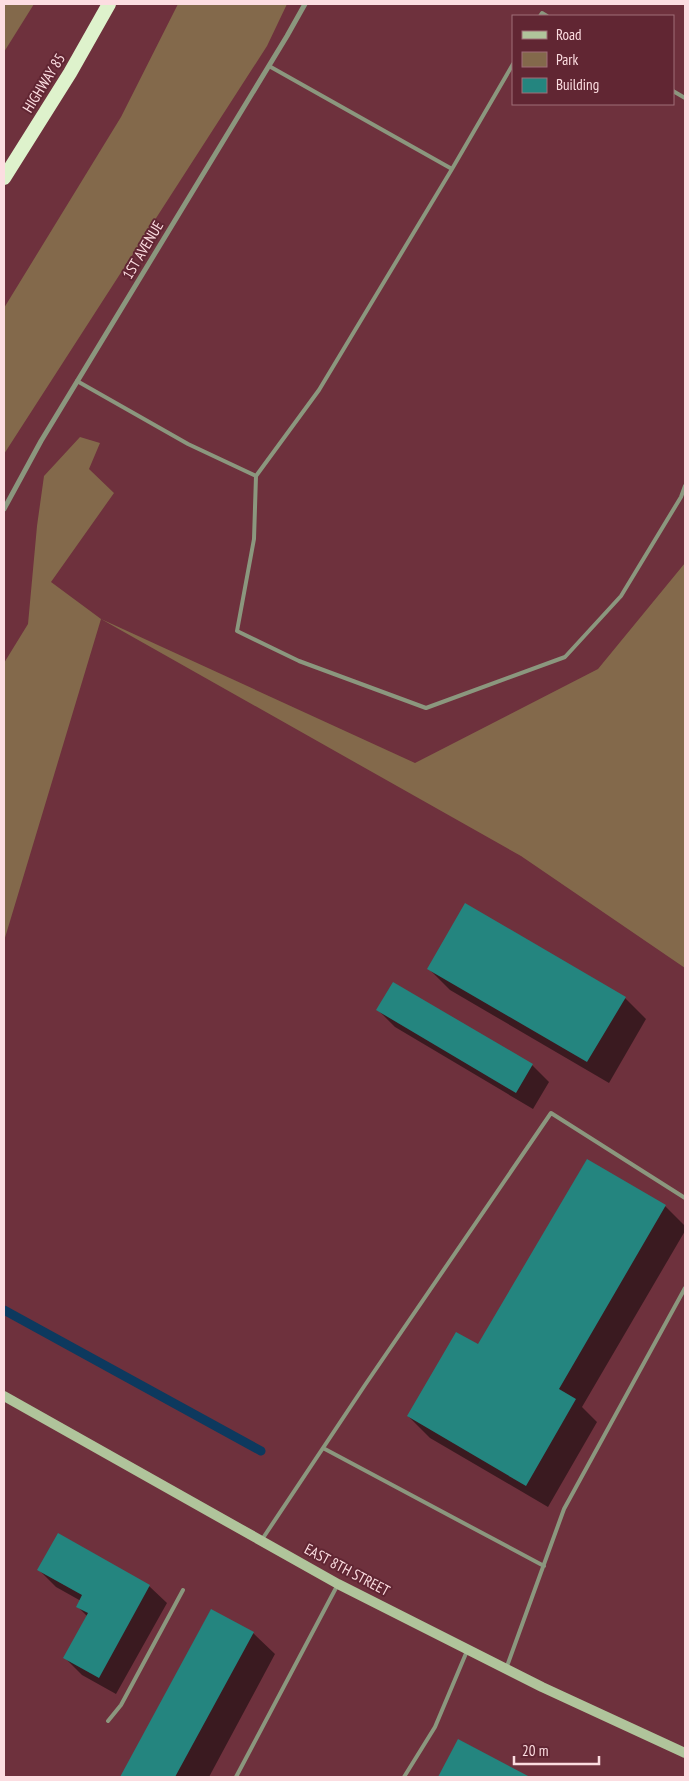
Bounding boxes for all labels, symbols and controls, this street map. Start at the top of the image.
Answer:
legend [512,15,674,105]
text: Road [556,25,582,44]
street label: HIGHWAY 85 [18,50,69,116]
text: Park [556,50,578,69]
text: Building [556,75,599,94]
street label: 1ST AVENUE [118,217,167,282]
street label: EAST 8TH STREET [301,1539,393,1600]
scale bar [514,1734,599,1766]
text: 20 m [522,1741,548,1760]

